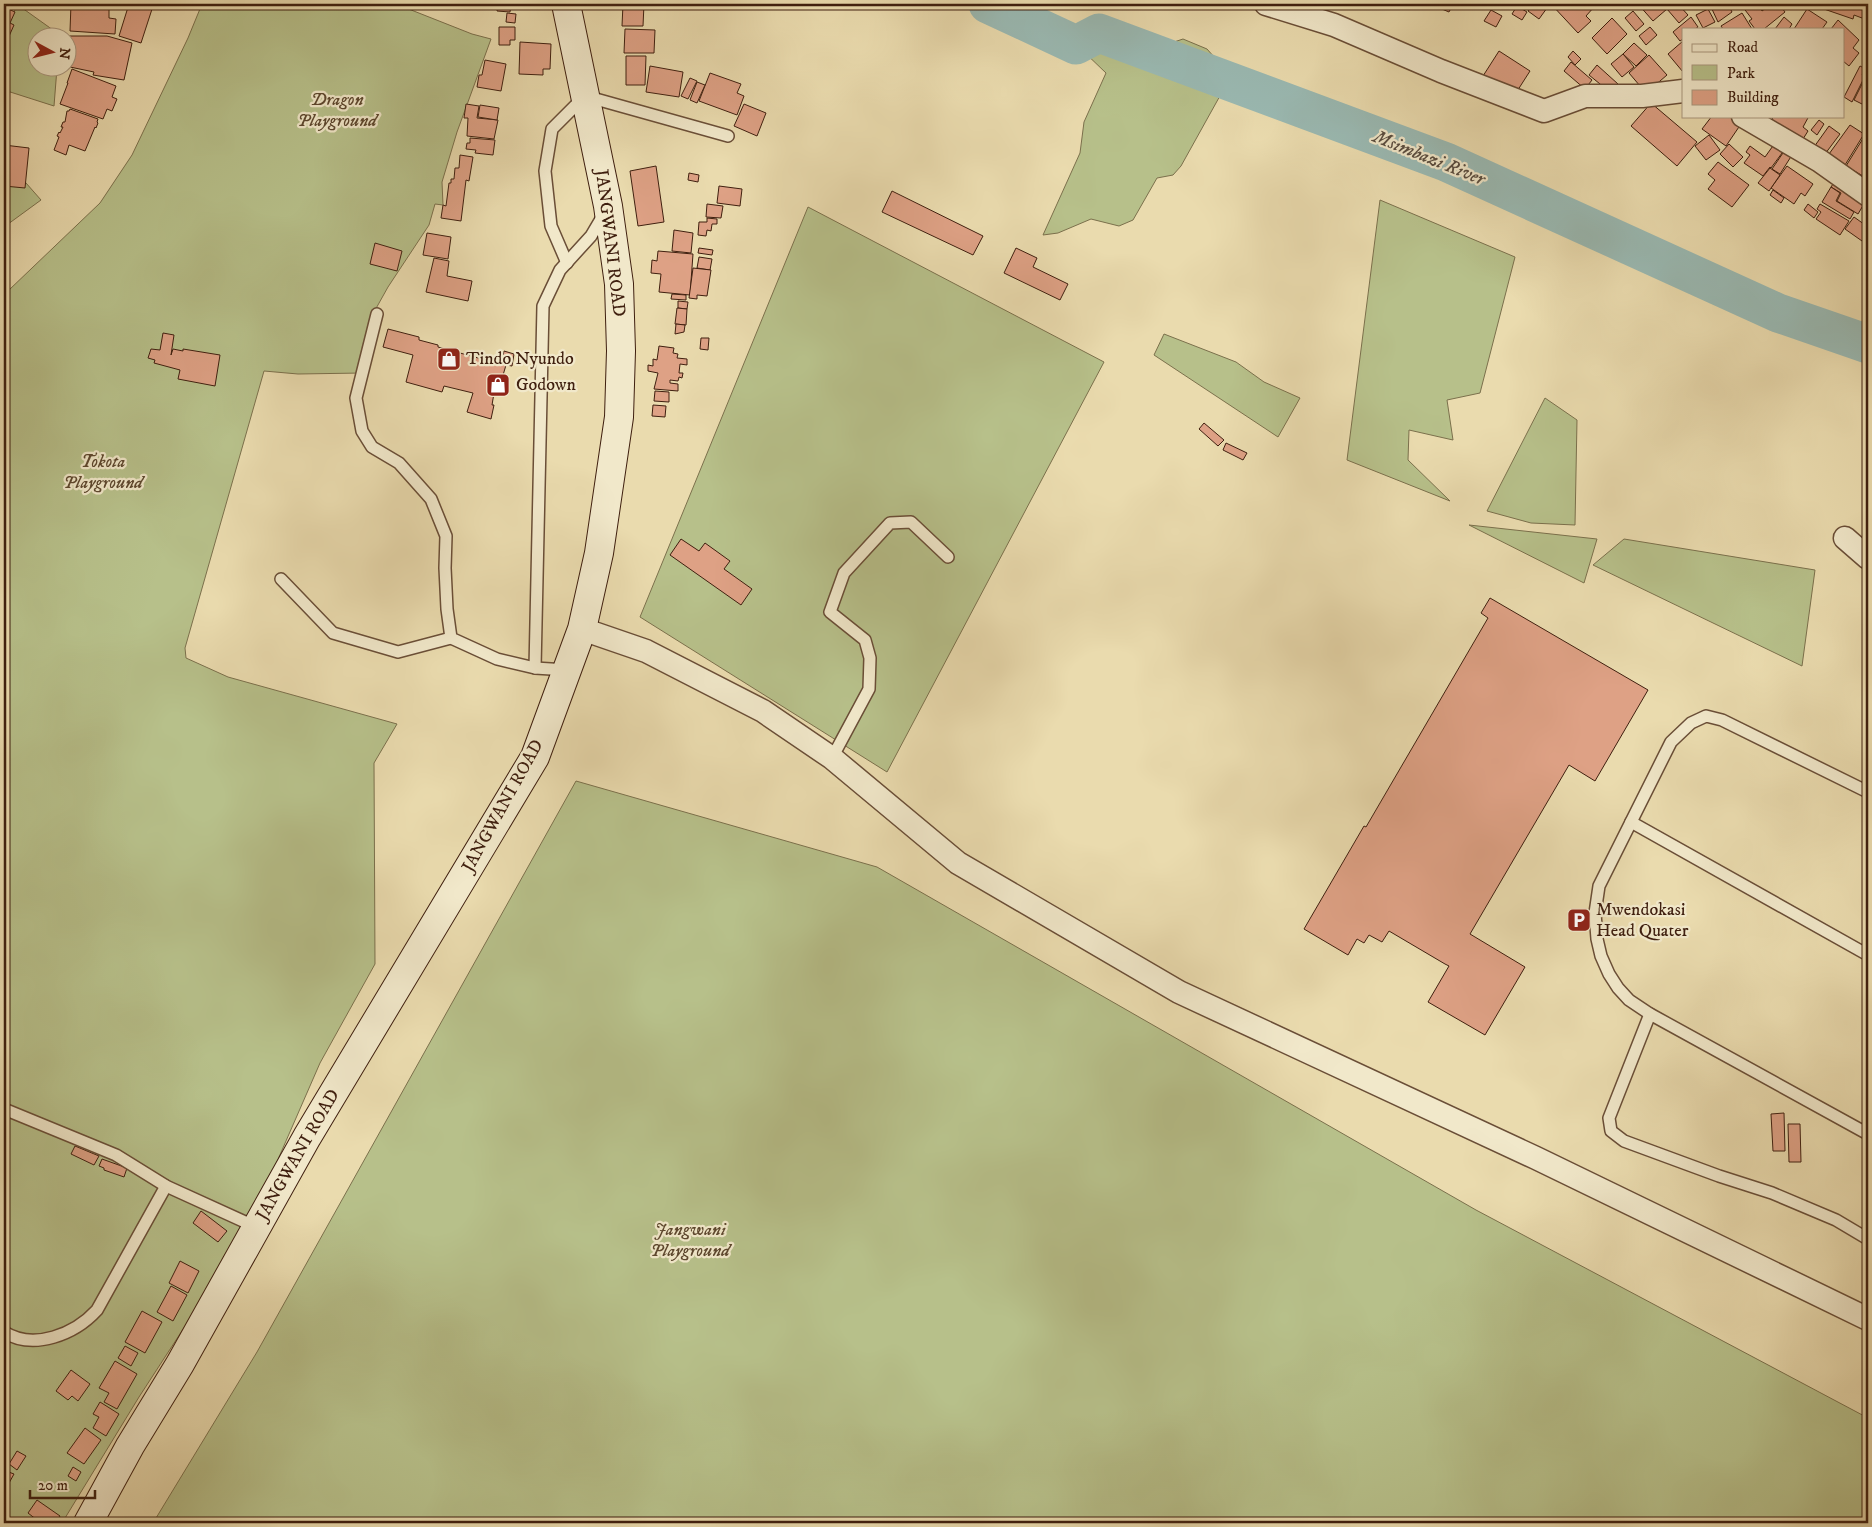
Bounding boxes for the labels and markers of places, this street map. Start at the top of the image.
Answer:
shop icon: Tindo Nyundo [436,346,462,372]
place label: Tindo Nyundo [466,348,574,370]
shop icon: Godown [485,372,511,398]
place label: Godown [516,374,577,396]
place label: Mwendokasi Head Quater [1596,899,1689,942]
parking icon: Mwendokasi Head Quater [1566,907,1592,933]

